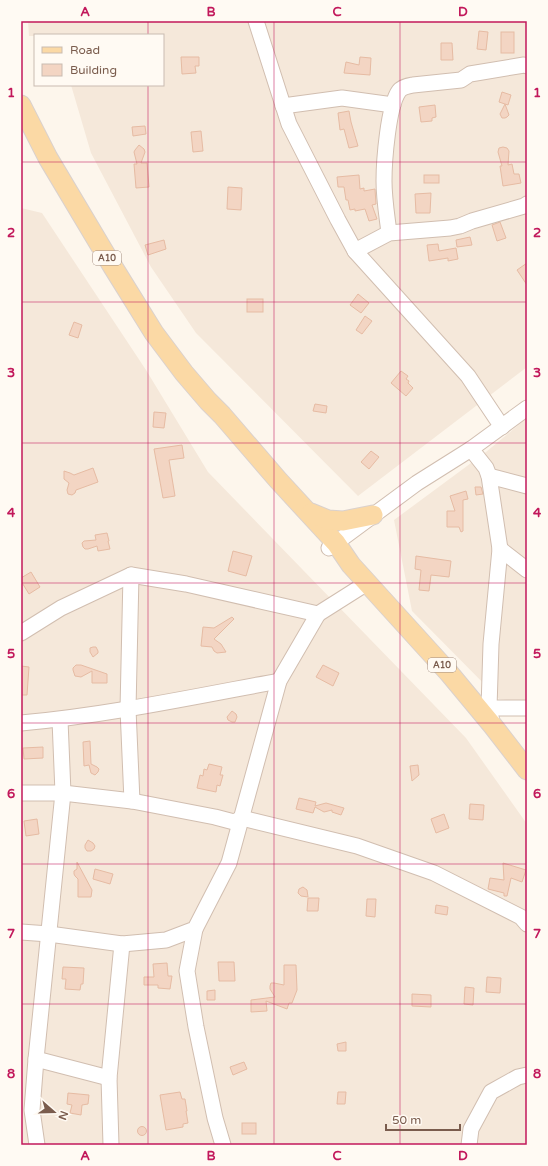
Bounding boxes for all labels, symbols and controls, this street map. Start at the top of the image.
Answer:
text: A [80,4,90,20]
text: B [206,4,216,20]
text: C [332,4,342,20]
text: D [458,4,468,20]
legend [34,34,164,86]
text: Road [70,43,100,57]
text: Building [70,63,117,77]
text: 1 [7,85,15,101]
text: 1 [533,85,541,101]
text: 2 [7,225,15,241]
text: 2 [533,225,541,241]
road number: A10 [93,251,121,265]
text: 3 [7,365,15,381]
text: 3 [533,365,541,381]
text: 4 [7,505,16,521]
text: 4 [533,505,542,521]
text: 5 [7,646,15,662]
text: 5 [533,646,541,662]
road number: A10 [428,658,456,672]
text: 6 [7,786,15,802]
text: 6 [533,786,541,802]
text: 7 [7,926,15,942]
text: 7 [533,926,541,942]
text: 8 [7,1066,15,1082]
text: 8 [533,1066,541,1082]
north arrow [34,1092,74,1132]
scale bar [386,1106,460,1132]
text: N [55,1109,71,1122]
text: 50 m [392,1113,421,1127]
text: A [80,1148,90,1164]
text: B [206,1148,216,1164]
text: C [332,1148,342,1164]
text: D [458,1148,468,1164]

